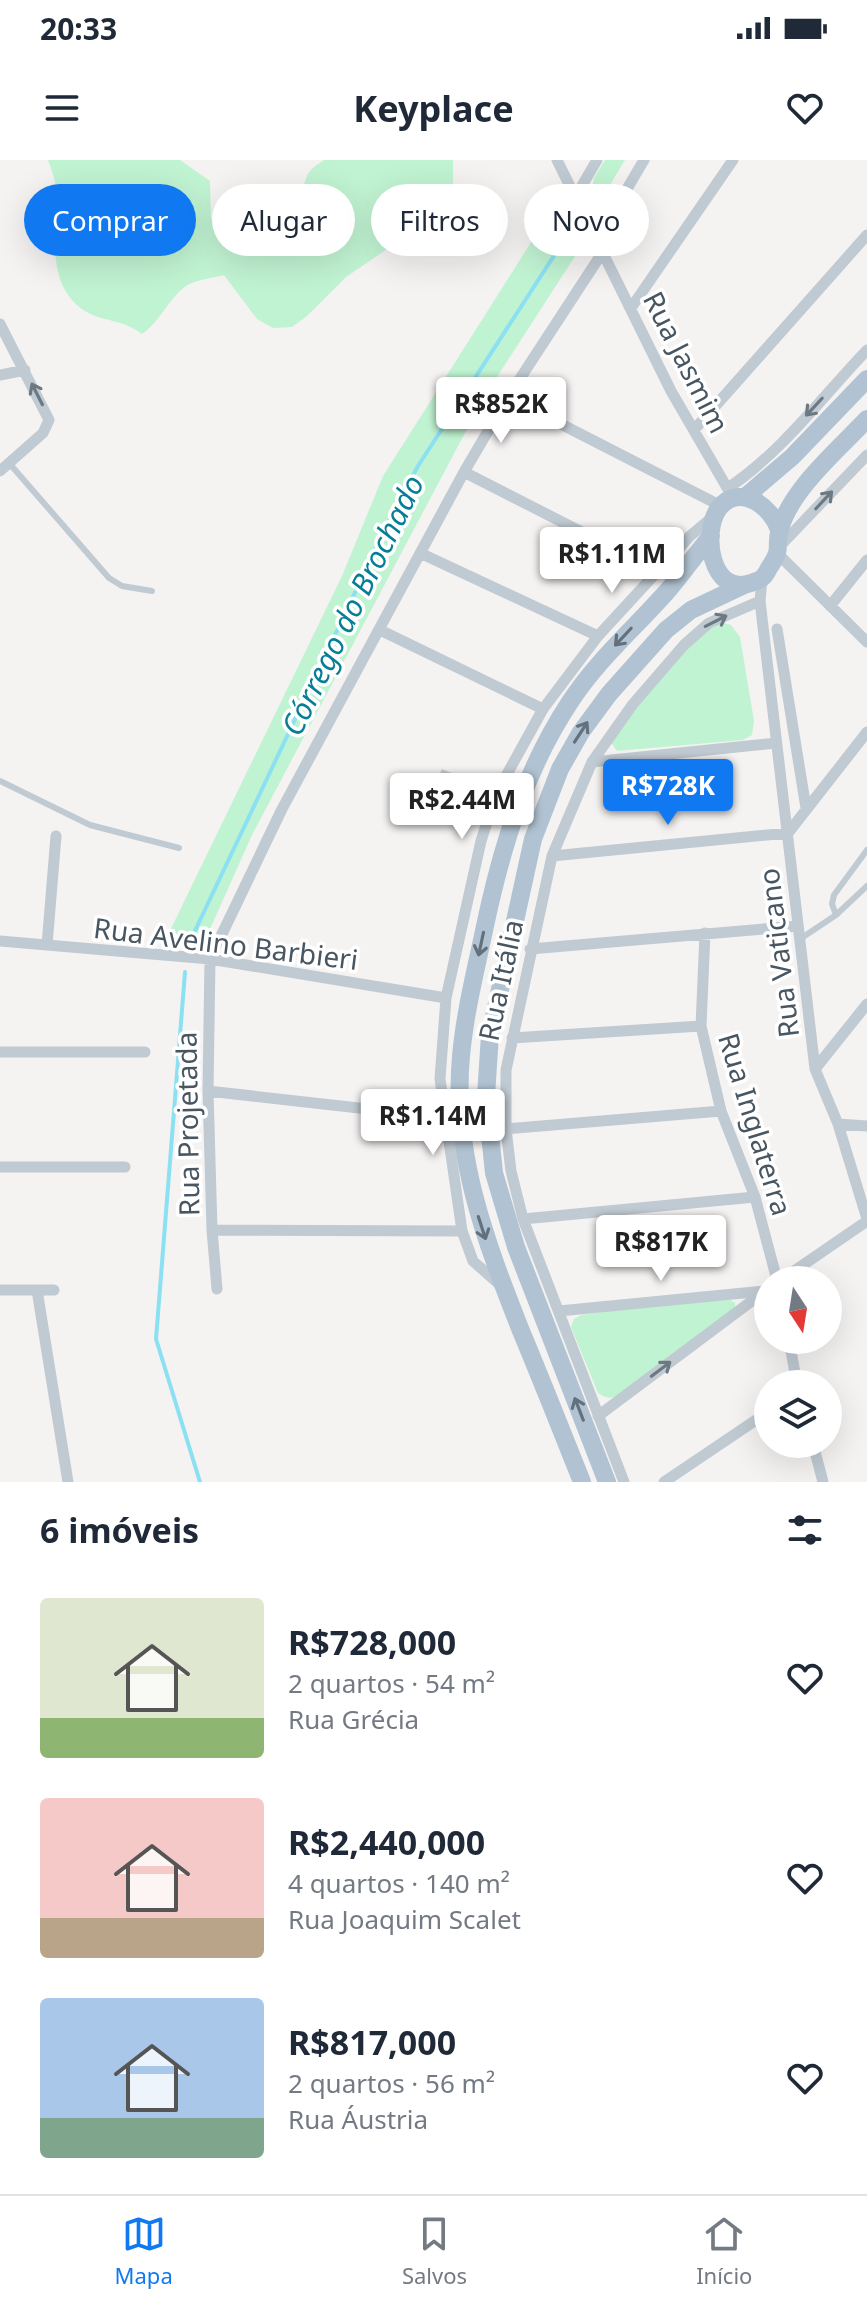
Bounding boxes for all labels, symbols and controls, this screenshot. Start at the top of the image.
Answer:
text: 20:33 [40,8,117,49]
text: Keyplace [353,84,514,133]
icon: menu [40,86,84,130]
icon: heart [783,86,827,130]
chip: Comprar [24,184,196,256]
chip: Alugar [212,184,355,256]
chip: Filtros [371,184,508,256]
chip: Novo [524,184,649,256]
street label: Rua Jasmim [635,285,739,439]
pin: R$852K [436,377,566,445]
one-way arrow [29,383,44,407]
text: R$852K [454,385,548,421]
one-way arrow [805,397,824,417]
water label: Córrego do Brochado [271,468,433,742]
one-way arrow [814,491,832,511]
pin: R$1.11M [538,527,686,595]
text: R$1.11M [558,535,666,571]
one-way arrow [704,612,728,628]
one-way arrow [614,627,633,647]
one-way arrow [573,722,590,744]
pin: R$728K [603,759,733,827]
text: R$728K [621,767,715,803]
pin: R$2.44M [388,773,536,841]
text: R$2.44M [408,781,516,817]
street label: Rua Vaticano [749,866,807,1040]
street label: Rua Avelino Barbieri [92,908,360,978]
street label: Rua Itália [469,916,531,1044]
one-way arrow [473,931,488,957]
street label: Rua Inglaterra [710,1028,802,1220]
street label: Rua Projetada [166,1032,208,1216]
pin: R$1.14M [359,1089,507,1157]
text: R$1.14M [379,1097,487,1133]
one-way arrow [476,1215,490,1240]
pin: R$817K [596,1215,726,1283]
text: R$817K [614,1223,708,1259]
north arrow [754,1266,842,1354]
map controls [754,1266,842,1458]
one-way arrow [649,1361,671,1378]
button: layers [754,1370,842,1458]
one-way arrow [571,1397,585,1422]
text: 6 imóveis [40,1507,199,1553]
icon: filters [783,1508,827,1552]
text: R$728,000 [288,1619,456,1665]
icon: home [104,1630,200,1726]
icon: heart [783,1656,827,1700]
text: 2 quartos · 54 m² [288,1665,495,1701]
text: Rua Grécia [288,1701,419,1737]
text: R$2,440,000 [288,1819,485,1865]
icon: home [104,1830,200,1926]
icon: heart [783,1856,827,1900]
text: 4 quartos · 140 m² [288,1865,510,1901]
text: Rua Joaquim Scalet [288,1901,521,1937]
text: R$817,000 [288,2019,456,2065]
icon: home [104,2030,200,2126]
icon: heart [783,2056,827,2100]
text: 2 quartos · 56 m² [288,2065,495,2101]
text: Rua Áustria [288,2101,428,2137]
tab: Mapa [115,2212,173,2290]
tab: Salvos [402,2212,467,2290]
tab: Início [696,2212,752,2290]

